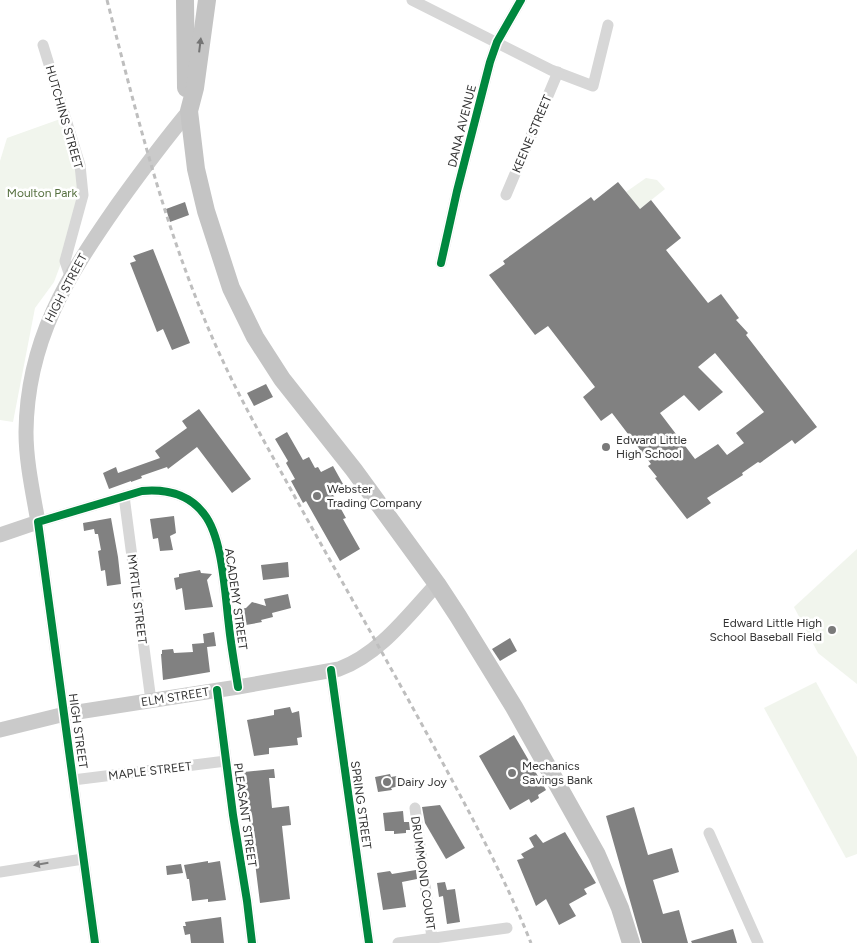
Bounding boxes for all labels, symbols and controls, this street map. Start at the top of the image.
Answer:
one-way arrow [196,37,204,53]
street label: HUTCHINS STREET [43,64,86,171]
street label: DANA AVENUE [445,83,479,169]
street label: KEENE STREET [509,93,555,175]
park label: Moulton Park [7,186,77,200]
street label: HIGH STREET [42,251,90,325]
place label: Edward Little High School [616,433,687,461]
marker: Edward Little High School [600,441,612,453]
place label: Webster Trading Company [327,482,422,510]
marker: Webster Trading Company [311,490,323,502]
street label: ACADEMY STREET [222,547,250,651]
street label: MYRTLE STREET [125,553,149,645]
place label: Edward Little High School Baseball Field [709,616,822,644]
marker: Edward Little High School Baseball Field [826,624,838,636]
street label: ELM STREET [140,685,210,709]
street label: HIGH STREET [66,693,90,770]
street label: MAPLE STREET [108,759,193,783]
place label: Mechanics Savings Bank [522,759,593,787]
street label: SPRING STREET [348,760,374,850]
street label: PLEASANT STREET [231,762,259,868]
marker: Mechanics Savings Bank [506,767,518,779]
place label: Dairy Joy [397,775,447,789]
marker: Dairy Joy [381,776,393,788]
street label: DRUMMOND COURT [408,815,438,931]
one-way arrow [33,861,49,869]

